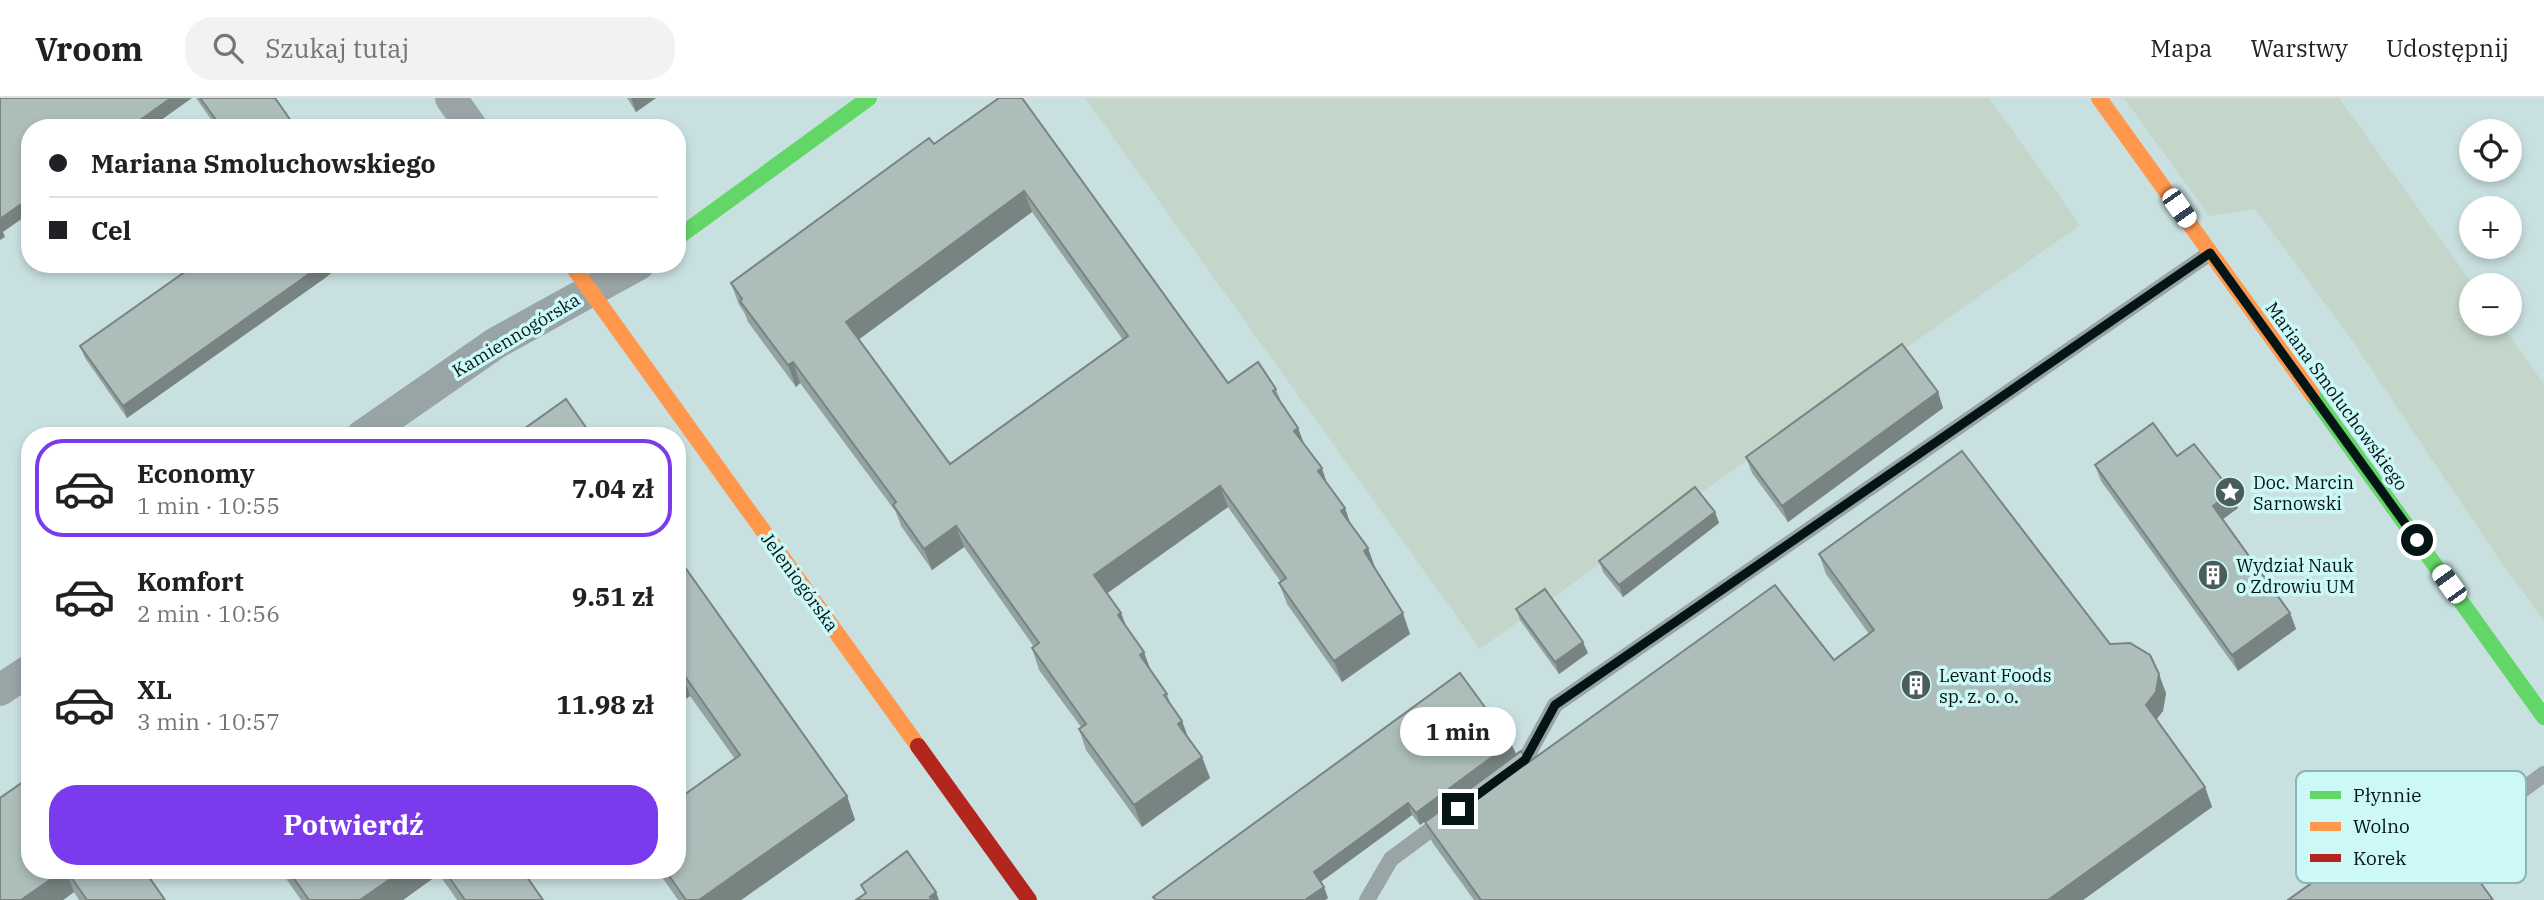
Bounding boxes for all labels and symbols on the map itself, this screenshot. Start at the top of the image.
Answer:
car [2159,185,2200,231]
street label: Kamiennogórska [448,288,584,382]
street label: Mariana Smoluchowskiego [2261,297,2413,495]
place label: Doc. Marcin Sarnowski [2253,471,2354,515]
place icon: Doc. Marcin Sarnowski [2213,475,2247,509]
route start [2401,524,2433,556]
street label: Jeleniogórska [756,528,844,636]
place label: Wydział Nauk o Zdrowiu UM [2236,554,2355,598]
building icon: Wydział Nauk o Zdrowiu UM [2196,558,2230,592]
car [2429,561,2470,607]
place label: Levant Foods sp. z. o. o. [1939,664,2052,708]
building icon: Levant Foods sp. z. o. o. [1899,668,1933,702]
callout: 1 min [1400,708,1516,756]
legend [2296,771,2526,883]
text: Płynnie [2353,783,2421,807]
route end [1442,793,1474,825]
text: Wolno [2353,814,2410,838]
text: Korek [2353,846,2406,870]

